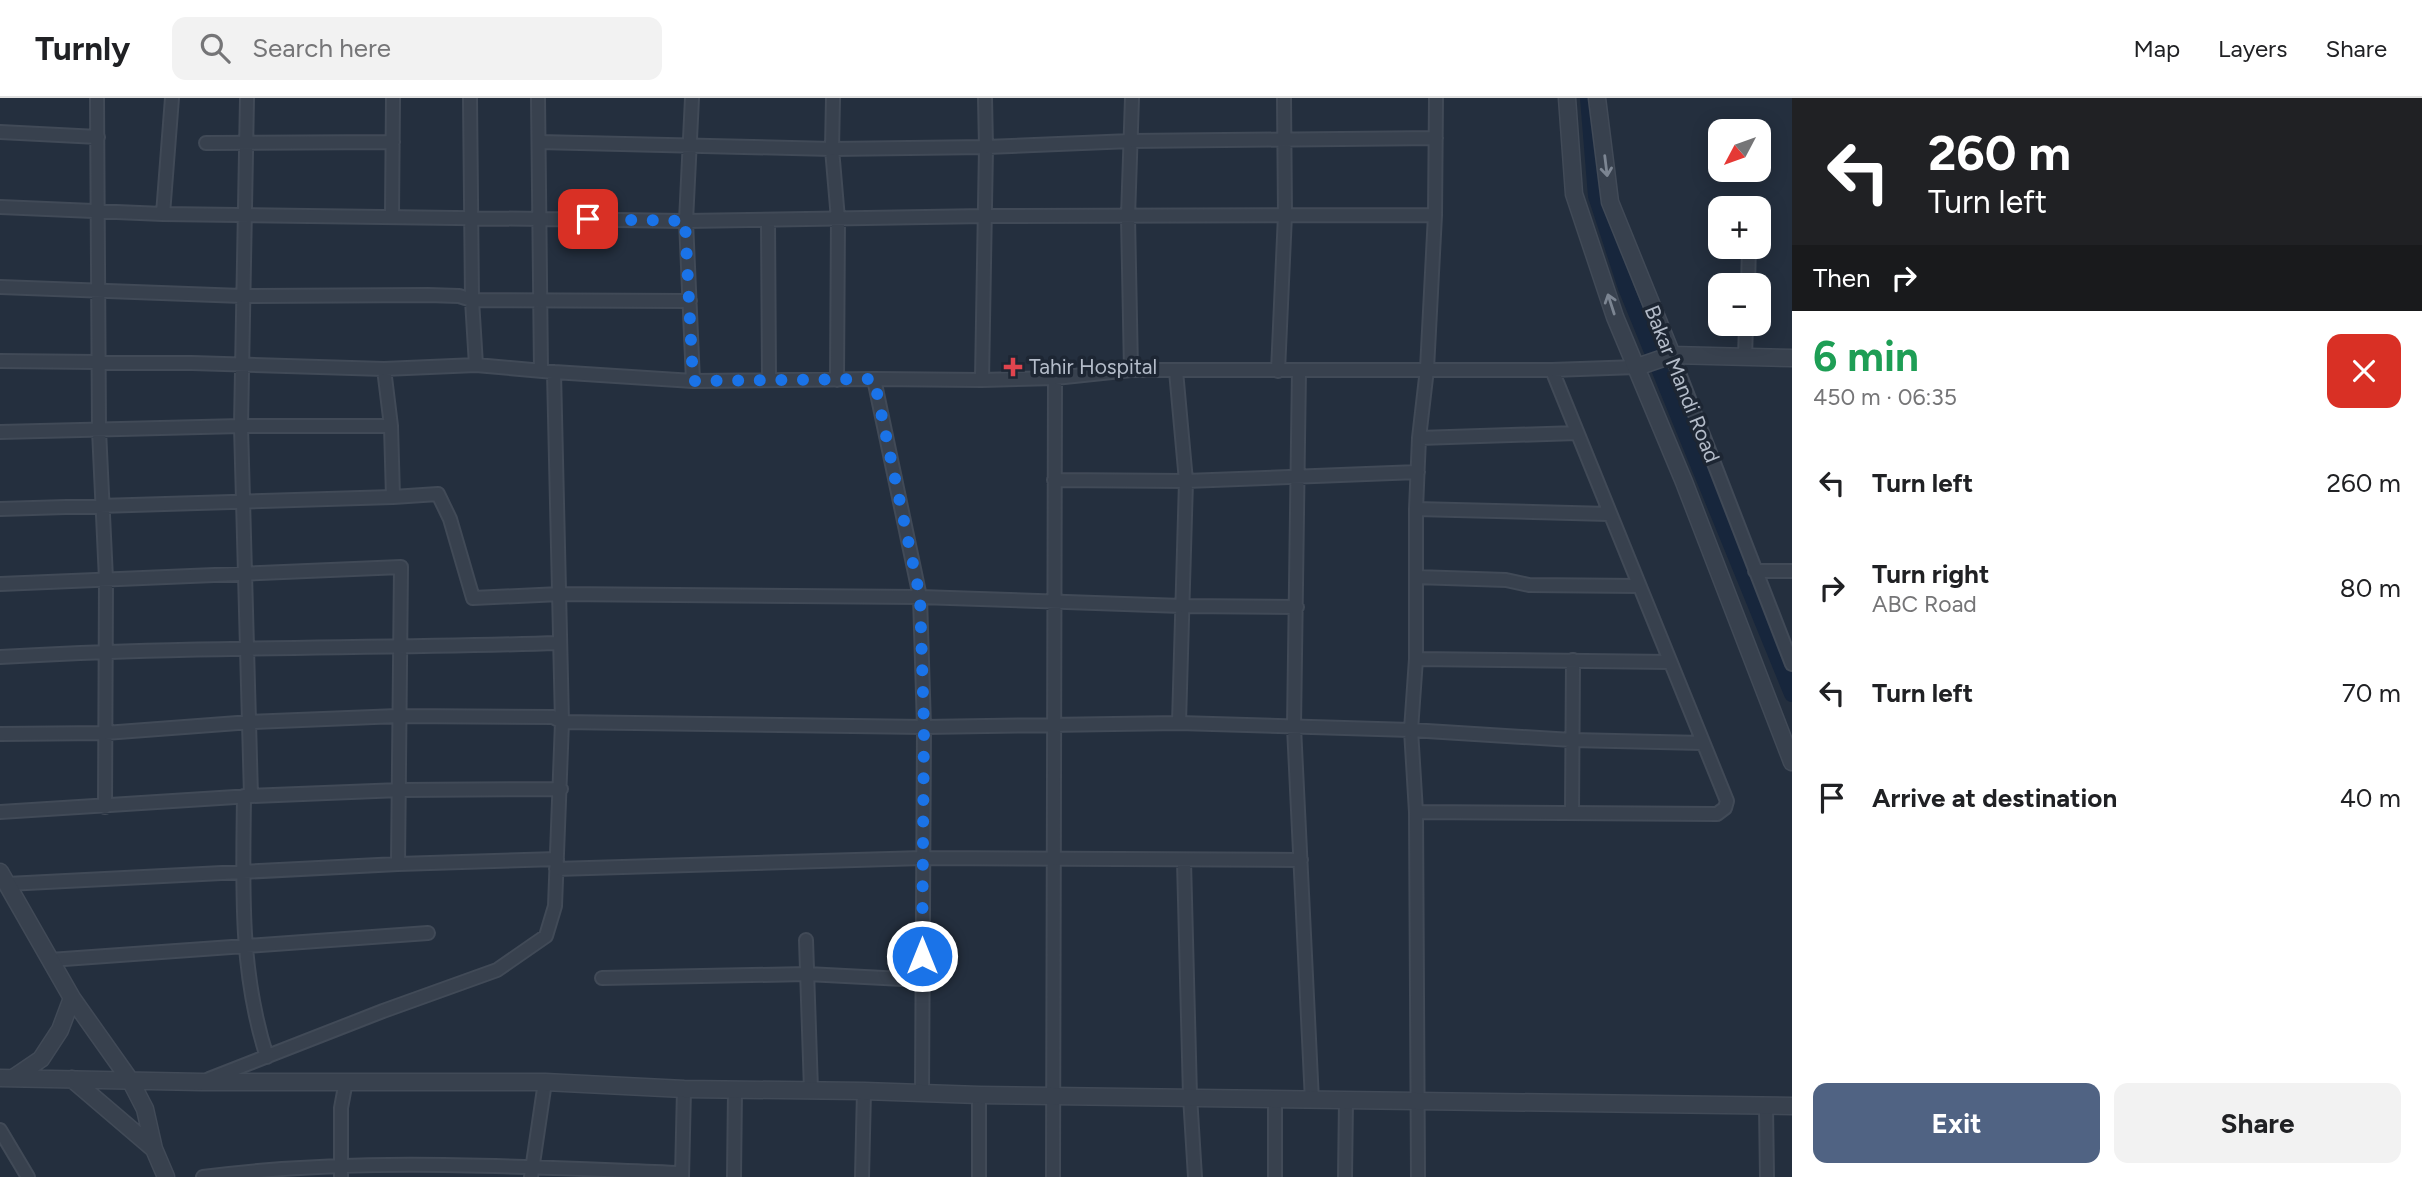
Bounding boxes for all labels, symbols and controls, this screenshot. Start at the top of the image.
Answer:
search box [172,17,662,80]
text: Turnly [35,29,130,68]
icon: search [196,29,234,67]
text: Search here [252,32,391,64]
text: Map [2133,34,2180,63]
text: Layers [2218,34,2287,63]
text: Share [2325,34,2387,63]
north arrow [1708,119,1771,182]
map controls [1708,119,1771,336]
text: 260 m [1928,123,2071,182]
icon: left [1813,126,1904,217]
one-way arrow [1599,154,1612,177]
text: Turn left [1928,183,2047,221]
pin [558,189,618,249]
button: + [1708,196,1771,259]
icon: arrive [569,200,607,238]
icon: right [1885,259,1923,297]
text: Then [1813,262,1871,294]
button: − [1708,273,1771,336]
one-way arrow [1603,293,1616,315]
street label: Bakar Mandi Road [1640,302,1725,466]
text: 6 min [1813,331,1919,382]
button: close [2327,334,2401,408]
place label: Tahir Hospital [1029,354,1157,379]
marker: Tahir Hospital [1003,357,1023,377]
text: 450 m · 06:35 [1813,383,1957,411]
icon: left [1813,464,1851,502]
text: Turn left [1872,467,1973,499]
text: 260 m [2327,467,2401,499]
text: Turn right [1872,558,1989,590]
icon: right [1813,569,1851,607]
text: 80 m [2340,572,2401,604]
text: ABC Road [1872,590,1977,618]
icon: left [1813,674,1851,712]
text: Turn left [1872,677,1973,709]
text: 70 m [2342,677,2401,709]
icon: arrive [1813,779,1851,817]
text: Arrive at destination [1872,782,2117,814]
text: 40 m [2340,782,2401,814]
position arrow [885,919,959,993]
button: Exit [1813,1083,2100,1163]
button: Share [2114,1083,2401,1163]

